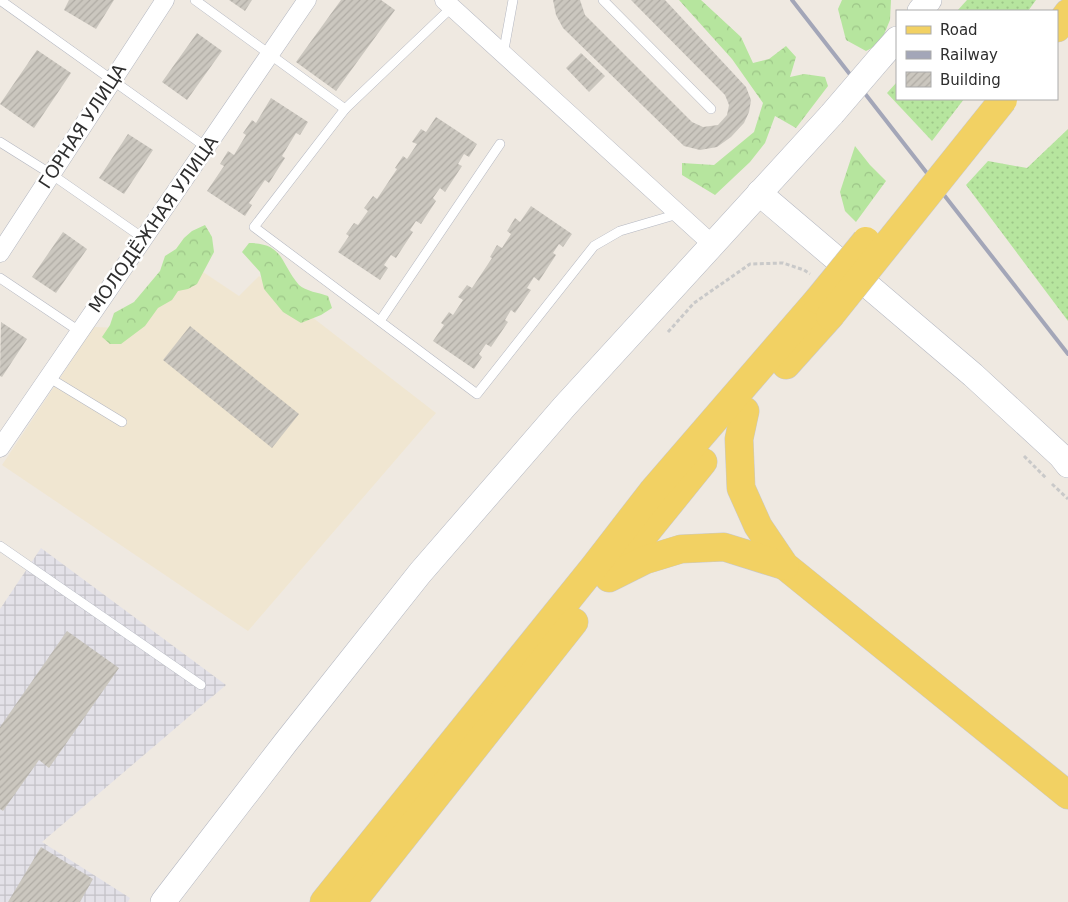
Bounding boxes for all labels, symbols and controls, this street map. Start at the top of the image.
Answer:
legend [896,10,1058,100]
text: Road [940,21,978,39]
text: Railway [940,46,998,64]
street label: ГОРНАЯ УЛИЦА [34,59,130,192]
text: Building [940,71,1001,89]
street label: МОЛОДЁЖНАЯ УЛИЦА [84,131,222,316]

